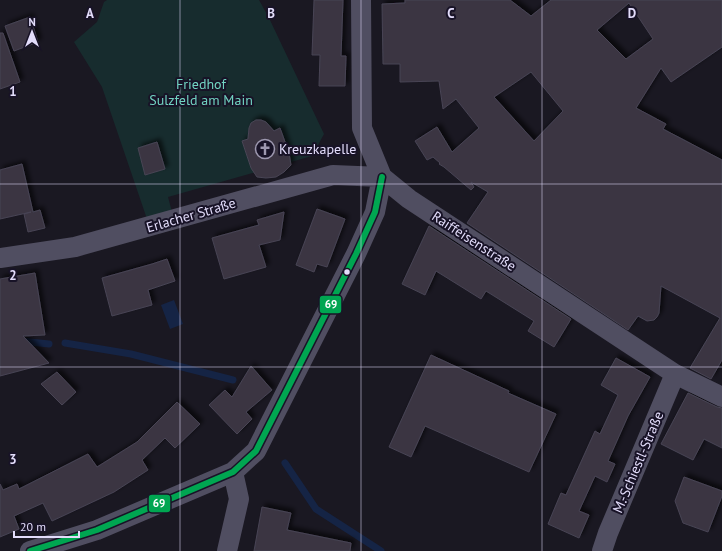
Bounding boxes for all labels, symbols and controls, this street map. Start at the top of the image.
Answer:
text: A [86,5,94,22]
text: B [267,5,275,22]
text: C [447,5,455,22]
text: D [628,5,636,22]
north arrow [12,12,52,52]
text: N [28,15,36,29]
park label: Friedhof Sulzfeld am Main [149,75,253,109]
text: 1 [9,83,17,100]
church icon: Kreuzkapelle [254,138,276,160]
place label: Kreuzkapelle [279,140,356,158]
street label: Erlacher Straße [144,194,238,236]
street label: Raiffeisenstraße [428,207,520,275]
text: 2 [9,267,17,284]
unlabelled marker [342,267,352,277]
line badge: 69 [319,295,342,314]
text: 69 [325,297,337,311]
street label: M.-Schiestl-Straße [608,408,668,516]
text: 3 [9,451,17,468]
line badge: 69 [148,494,171,513]
text: 69 [153,496,165,510]
scale bar [14,513,79,539]
text: 20 m [20,519,46,534]

